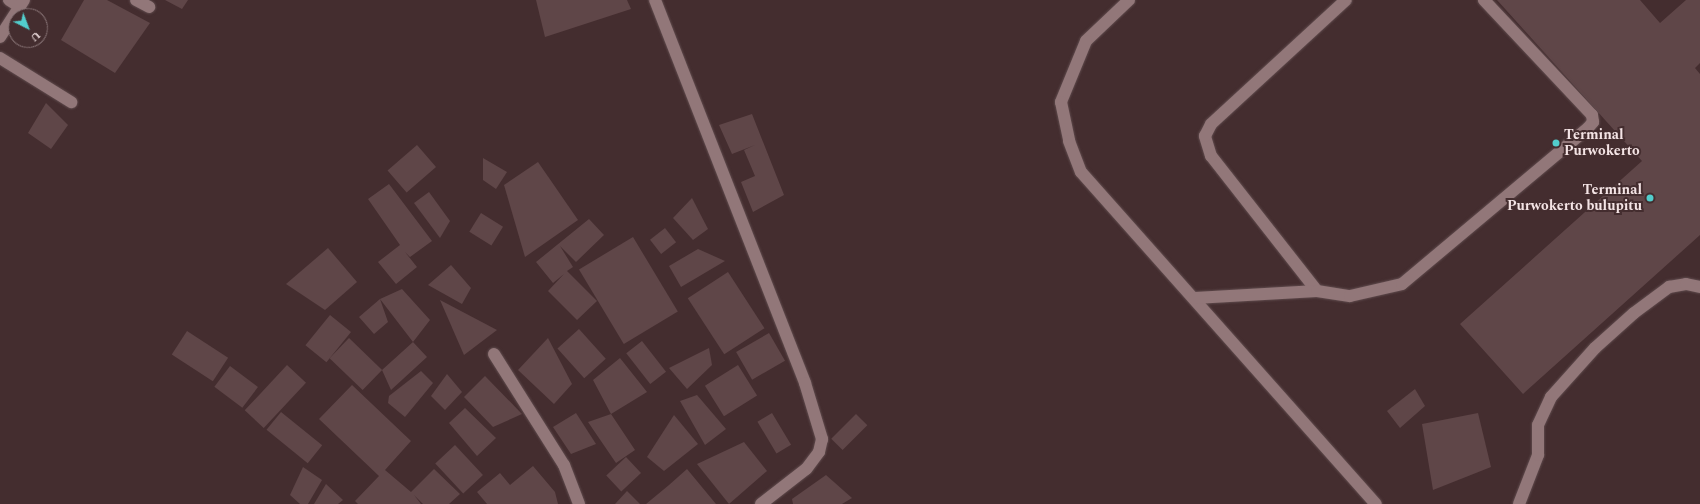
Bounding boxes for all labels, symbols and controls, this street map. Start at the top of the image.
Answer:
north arrow [8,8,48,48]
text: U [27,27,45,46]
place label: Terminal Purwokerto [1564,127,1640,160]
marker: Terminal Purwokerto [1551,138,1561,148]
place label: Terminal Purwokerto bulupitu [1507,182,1642,214]
marker: Terminal Purwokerto bulupitu [1645,193,1655,203]

